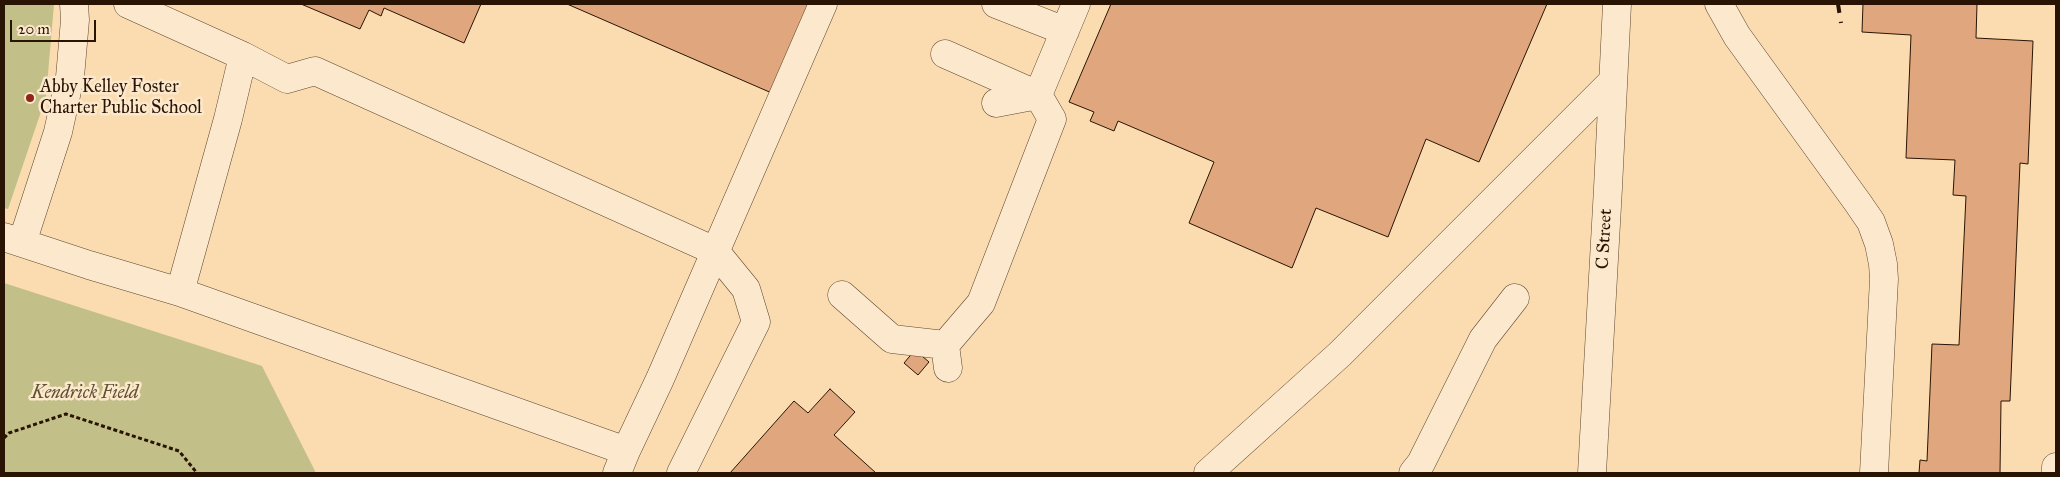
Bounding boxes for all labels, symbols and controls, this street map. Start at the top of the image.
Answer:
scale bar [12,10,99,42]
text: 20 m [18,20,50,38]
place label: Abby Kelley Foster Charter Public School [40,77,202,120]
marker: Abby Kelley Foster Charter Public School [24,92,36,104]
street label: C Street [1593,208,1617,270]
park label: Kendrick Field [32,383,138,405]

